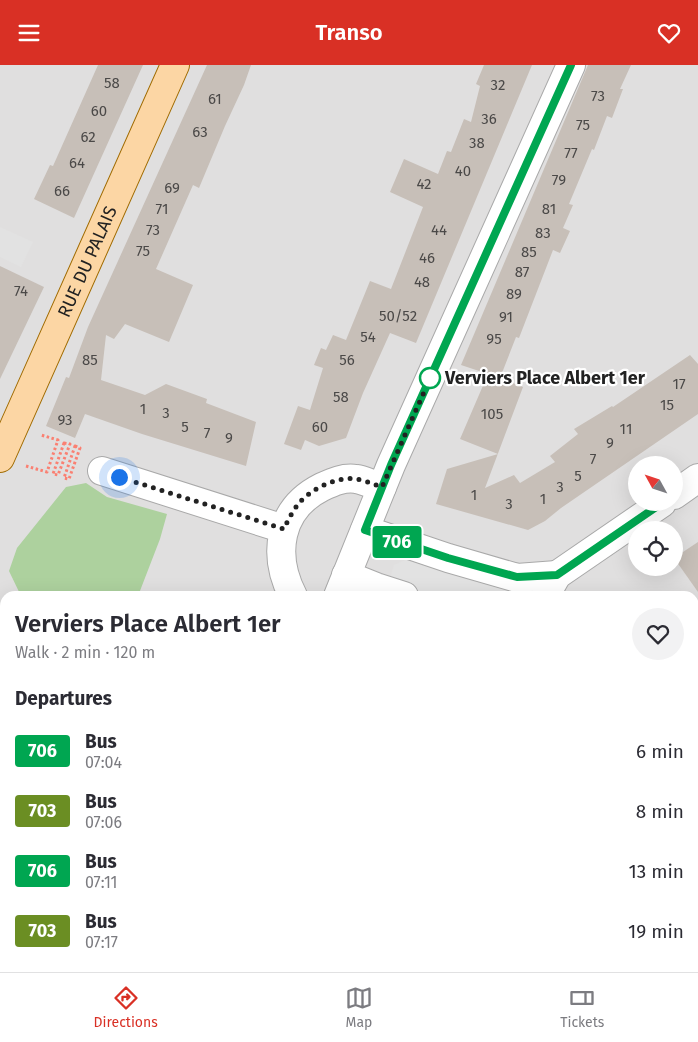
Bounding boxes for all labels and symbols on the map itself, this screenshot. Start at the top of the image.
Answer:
house number: 58 [104,74,120,92]
house number: 32 [491,76,505,94]
house number: 73 [591,87,605,105]
house number: 61 [208,90,222,108]
house number: 60 [91,102,107,120]
house number: 36 [481,110,497,128]
house number: 75 [576,116,590,134]
house number: 63 [192,123,208,141]
house number: 62 [80,128,96,146]
house number: 38 [469,134,485,152]
house number: 77 [564,144,578,162]
house number: 64 [69,154,85,172]
house number: 40 [455,162,471,180]
house number: 79 [552,171,566,189]
house number: 42 [416,175,432,193]
house number: 69 [164,179,180,197]
house number: 66 [54,182,70,200]
house number: 71 [156,200,168,218]
house number: 81 [542,200,556,218]
street label: RUE DU PALAIS [53,202,122,321]
house number: 73 [146,221,160,239]
house number: 44 [431,221,447,239]
house number: 83 [535,224,551,242]
house number: 75 [136,242,150,260]
house number: 85 [521,243,537,261]
house number: 46 [419,249,435,267]
house number: 87 [515,263,530,281]
house number: 48 [414,273,430,291]
house number: 74 [14,282,28,300]
house number: 89 [506,285,522,303]
house number: 50/52 [379,307,417,325]
house number: 91 [499,308,513,326]
house number: 54 [360,328,376,346]
house number: 95 [486,330,502,348]
house number: 85 [82,351,98,369]
house number: 56 [339,351,355,369]
marker: Verviers Place Albert 1er [419,367,441,389]
place label: Verviers Place Albert 1er [444,367,646,389]
house number: 17 [672,375,686,393]
house number: 58 [333,388,349,406]
house number: 15 [660,396,674,414]
house number: 1 [140,400,146,418]
house number: 3 [162,404,170,422]
house number: 105 [481,405,503,423]
house number: 93 [57,411,73,429]
house number: 5 [181,418,189,436]
house number: 60 [312,418,328,436]
house number: 11 [620,420,632,438]
house number: 7 [204,424,211,442]
house number: 9 [225,429,233,447]
house number: 9 [606,434,614,452]
house number: 7 [590,450,597,468]
north arrow [628,456,682,511]
your location [107,465,132,490]
house number: 5 [574,467,582,485]
house number: 3 [556,478,564,496]
house number: 1 [471,486,477,504]
house number: 1 [540,490,546,508]
house number: 3 [505,495,513,513]
line badge: 706 [368,526,426,558]

